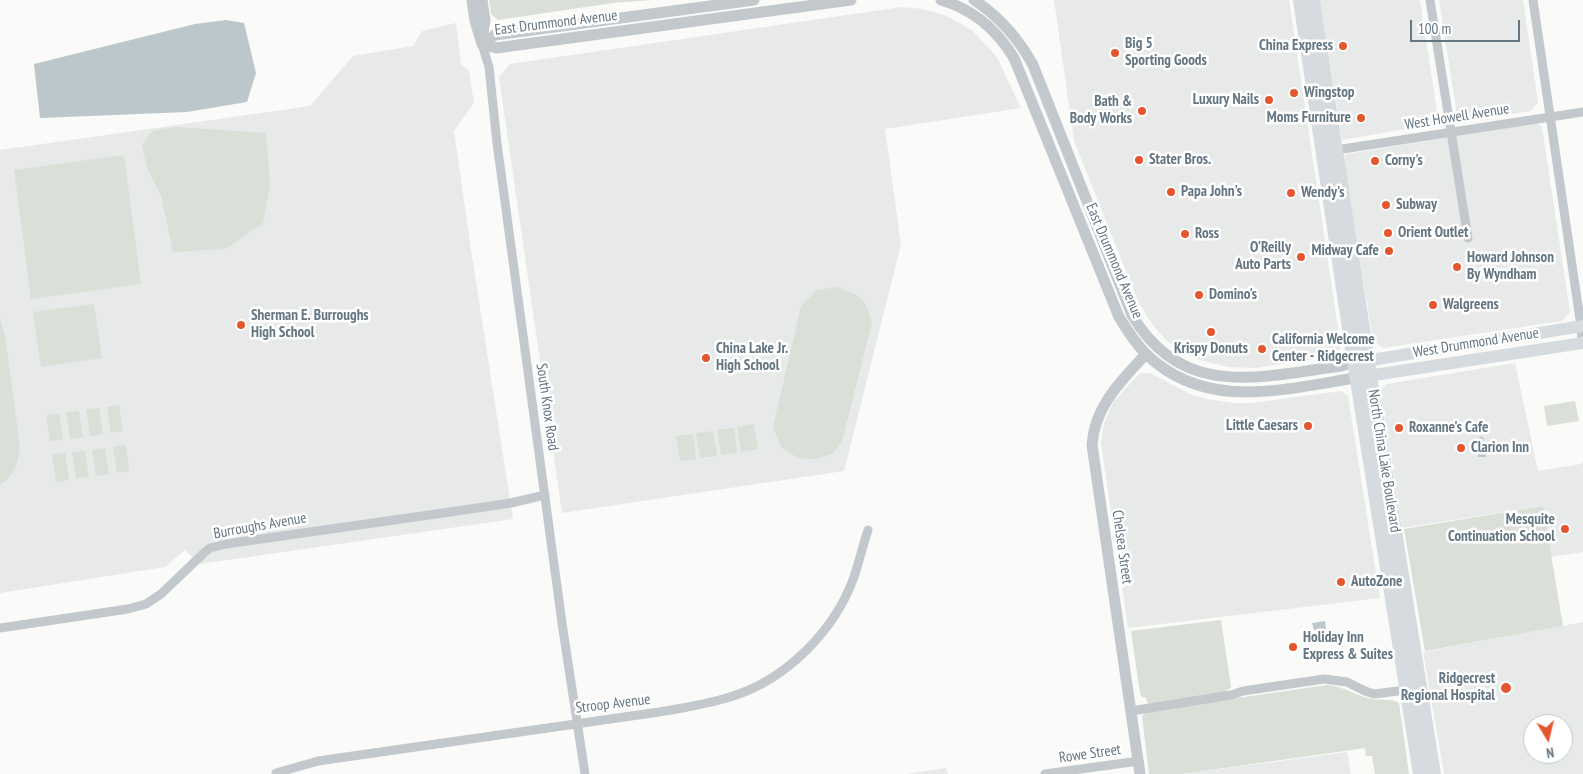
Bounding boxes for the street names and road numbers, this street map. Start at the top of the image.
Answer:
street label: East Drummond Avenue [494,7,618,39]
street label: West Howell Avenue [1403,100,1511,134]
street label: East Drummond Avenue [1082,201,1146,321]
street label: West Drummond Avenue [1412,324,1540,362]
street label: South Knox Road [532,362,562,452]
street label: North China Lake Boulevard [1364,388,1404,534]
street label: Burroughs Avenue [212,509,308,543]
street label: Chelsea Street [1108,509,1136,585]
street label: Stroop Avenue [575,690,651,718]
street label: Rowe Street [1058,741,1122,767]

